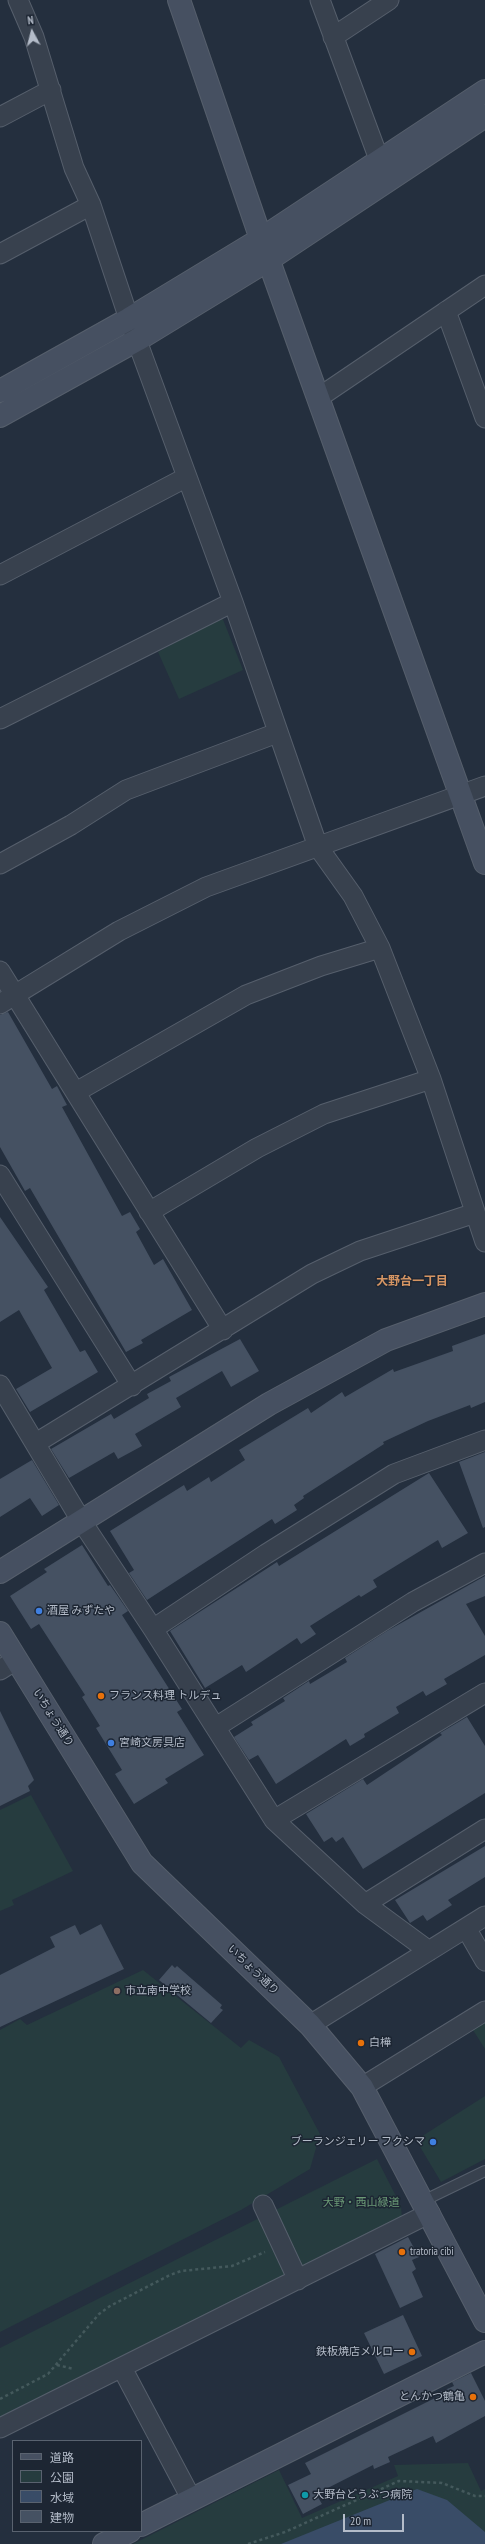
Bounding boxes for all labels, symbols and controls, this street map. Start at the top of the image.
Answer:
north arrow [12,12,52,52]
text: N [27,13,34,27]
district label: 大野台一丁目 [376,1275,448,1289]
place label: 酒屋 みずたや [47,1604,115,1618]
marker: 酒屋 みずたや [34,1606,44,1616]
street label: いちょう通り [30,1687,76,1749]
place label: フランス料理 トルデュ [109,1689,221,1703]
marker: フランス料理 トルデュ [96,1691,106,1701]
place label: 宮崎文房具店 [119,1736,185,1750]
marker: 宮崎文房具店 [106,1738,116,1748]
street label: いちょう通り [225,1942,281,1998]
place label: 市立南中学校 [125,1984,191,1998]
marker: 市立南中学校 [112,1986,122,1996]
place label: 白樺 [369,2036,391,2050]
marker: 白樺 [356,2038,366,2048]
place label: ブーランジェリー フクシマ [291,2135,425,2149]
marker: ブーランジェリー フクシマ [428,2137,438,2147]
park label: 大野・西山緑道 [323,2196,399,2210]
place label: tratoria cibi [410,2245,454,2259]
marker: tratoria cibi [397,2247,407,2257]
place label: 鉄板焼店メルロー [316,2345,404,2359]
marker: 鉄板焼店メルロー [407,2347,417,2357]
place label: とんかつ鶴亀 [399,2390,465,2404]
marker: とんかつ鶴亀 [468,2392,478,2402]
legend [12,2440,142,2532]
text: 道路 [50,2450,74,2465]
text: 公園 [50,2470,74,2485]
place label: 大野台どうぶつ病院 [313,2488,412,2502]
text: 水域 [50,2490,74,2505]
marker: 大野台どうぶつ病院 [300,2490,310,2500]
scale bar [345,2506,406,2532]
text: 建物 [50,2510,74,2525]
text: 20 m [350,2513,371,2528]

